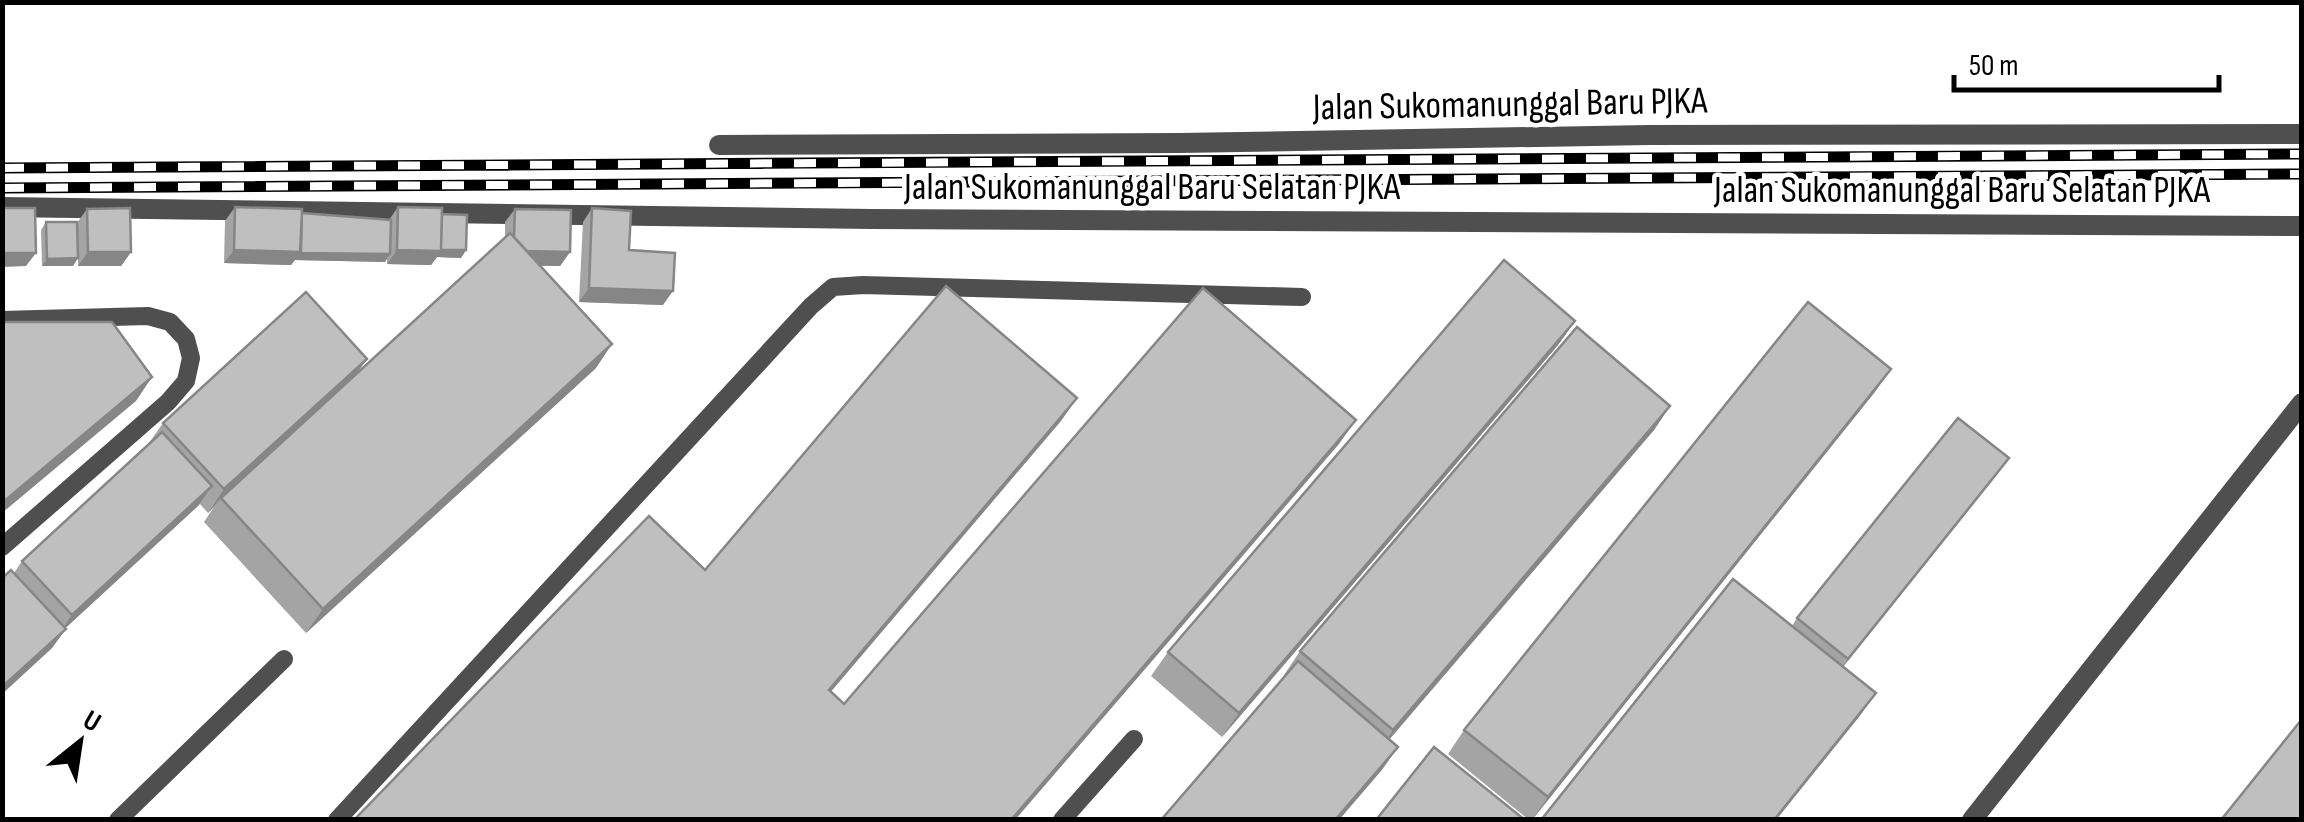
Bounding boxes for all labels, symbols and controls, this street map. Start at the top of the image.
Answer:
scale bar [1954,30,2219,92]
text: 50 m [1969,48,2018,84]
street label: Jalan Sukomanunggal Baru PJKA [1311,79,1708,130]
street label: Jalan Sukomanunggal Baru Selatan PJKA [903,165,1401,210]
street label: Jalan Sukomanunggal Baru Selatan PJKA [1713,168,2211,213]
north arrow [30,692,130,792]
text: U [77,704,106,740]

